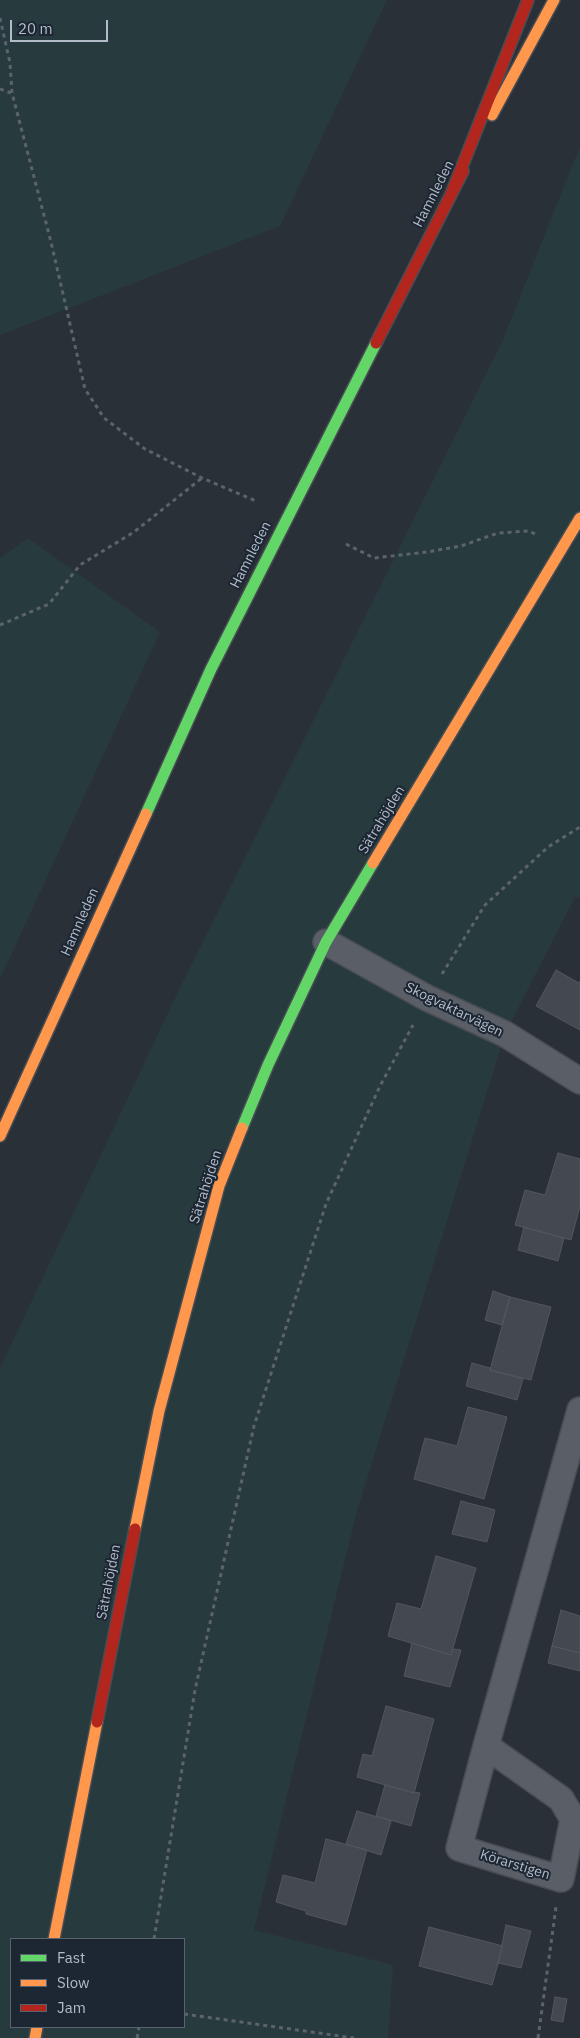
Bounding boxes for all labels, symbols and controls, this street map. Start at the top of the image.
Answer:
scale bar [12,10,110,42]
text: 20 m [18,19,53,38]
street label: Hamnleden [410,158,458,230]
street label: Hamnleden [227,519,275,591]
street label: Sätrahöjden [355,783,409,857]
street label: Hamnleden [58,885,102,959]
street label: Skogvaktarvägen [402,979,506,1041]
street label: Sätrahöjden [186,1148,226,1226]
street label: Sätrahöjden [93,1543,125,1621]
street label: Körarstigen [478,1846,552,1884]
legend [10,1938,185,2028]
text: Fast [57,1948,85,1967]
text: Slow [57,1973,90,1992]
text: Jam [57,1998,86,2017]

